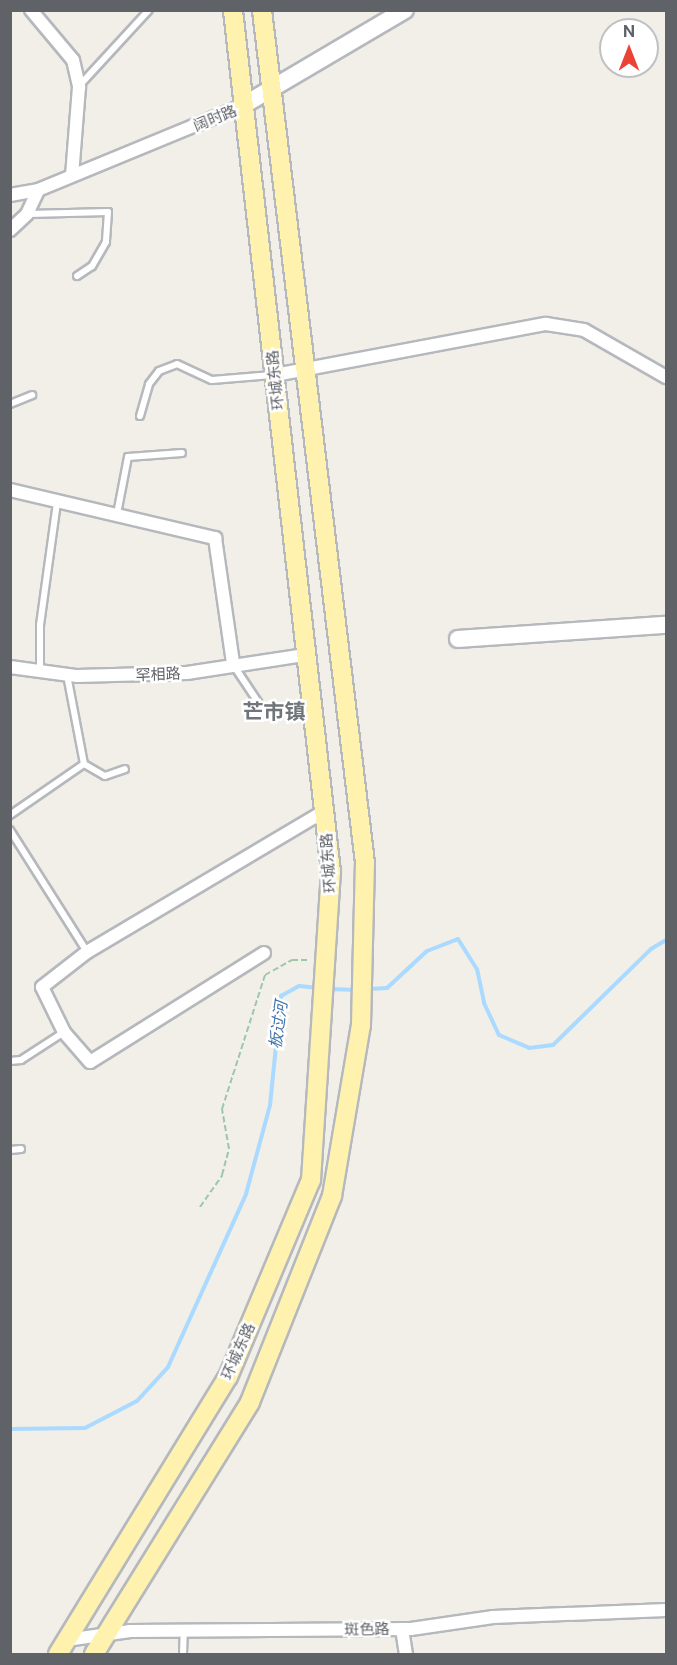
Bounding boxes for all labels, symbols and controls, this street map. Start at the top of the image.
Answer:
north arrow [599,18,659,78]
text: N [623,22,635,41]
street label: 阔时路 [191,101,239,135]
street label: 环城东路 [263,349,287,411]
street label: 罕相路 [135,664,181,684]
district label: 芒市镇 [243,699,305,725]
street label: 环城东路 [317,832,339,894]
water label: 板过河 [266,1000,292,1050]
street label: 环城东路 [218,1320,258,1382]
street label: 斑色路 [344,1620,390,1638]

